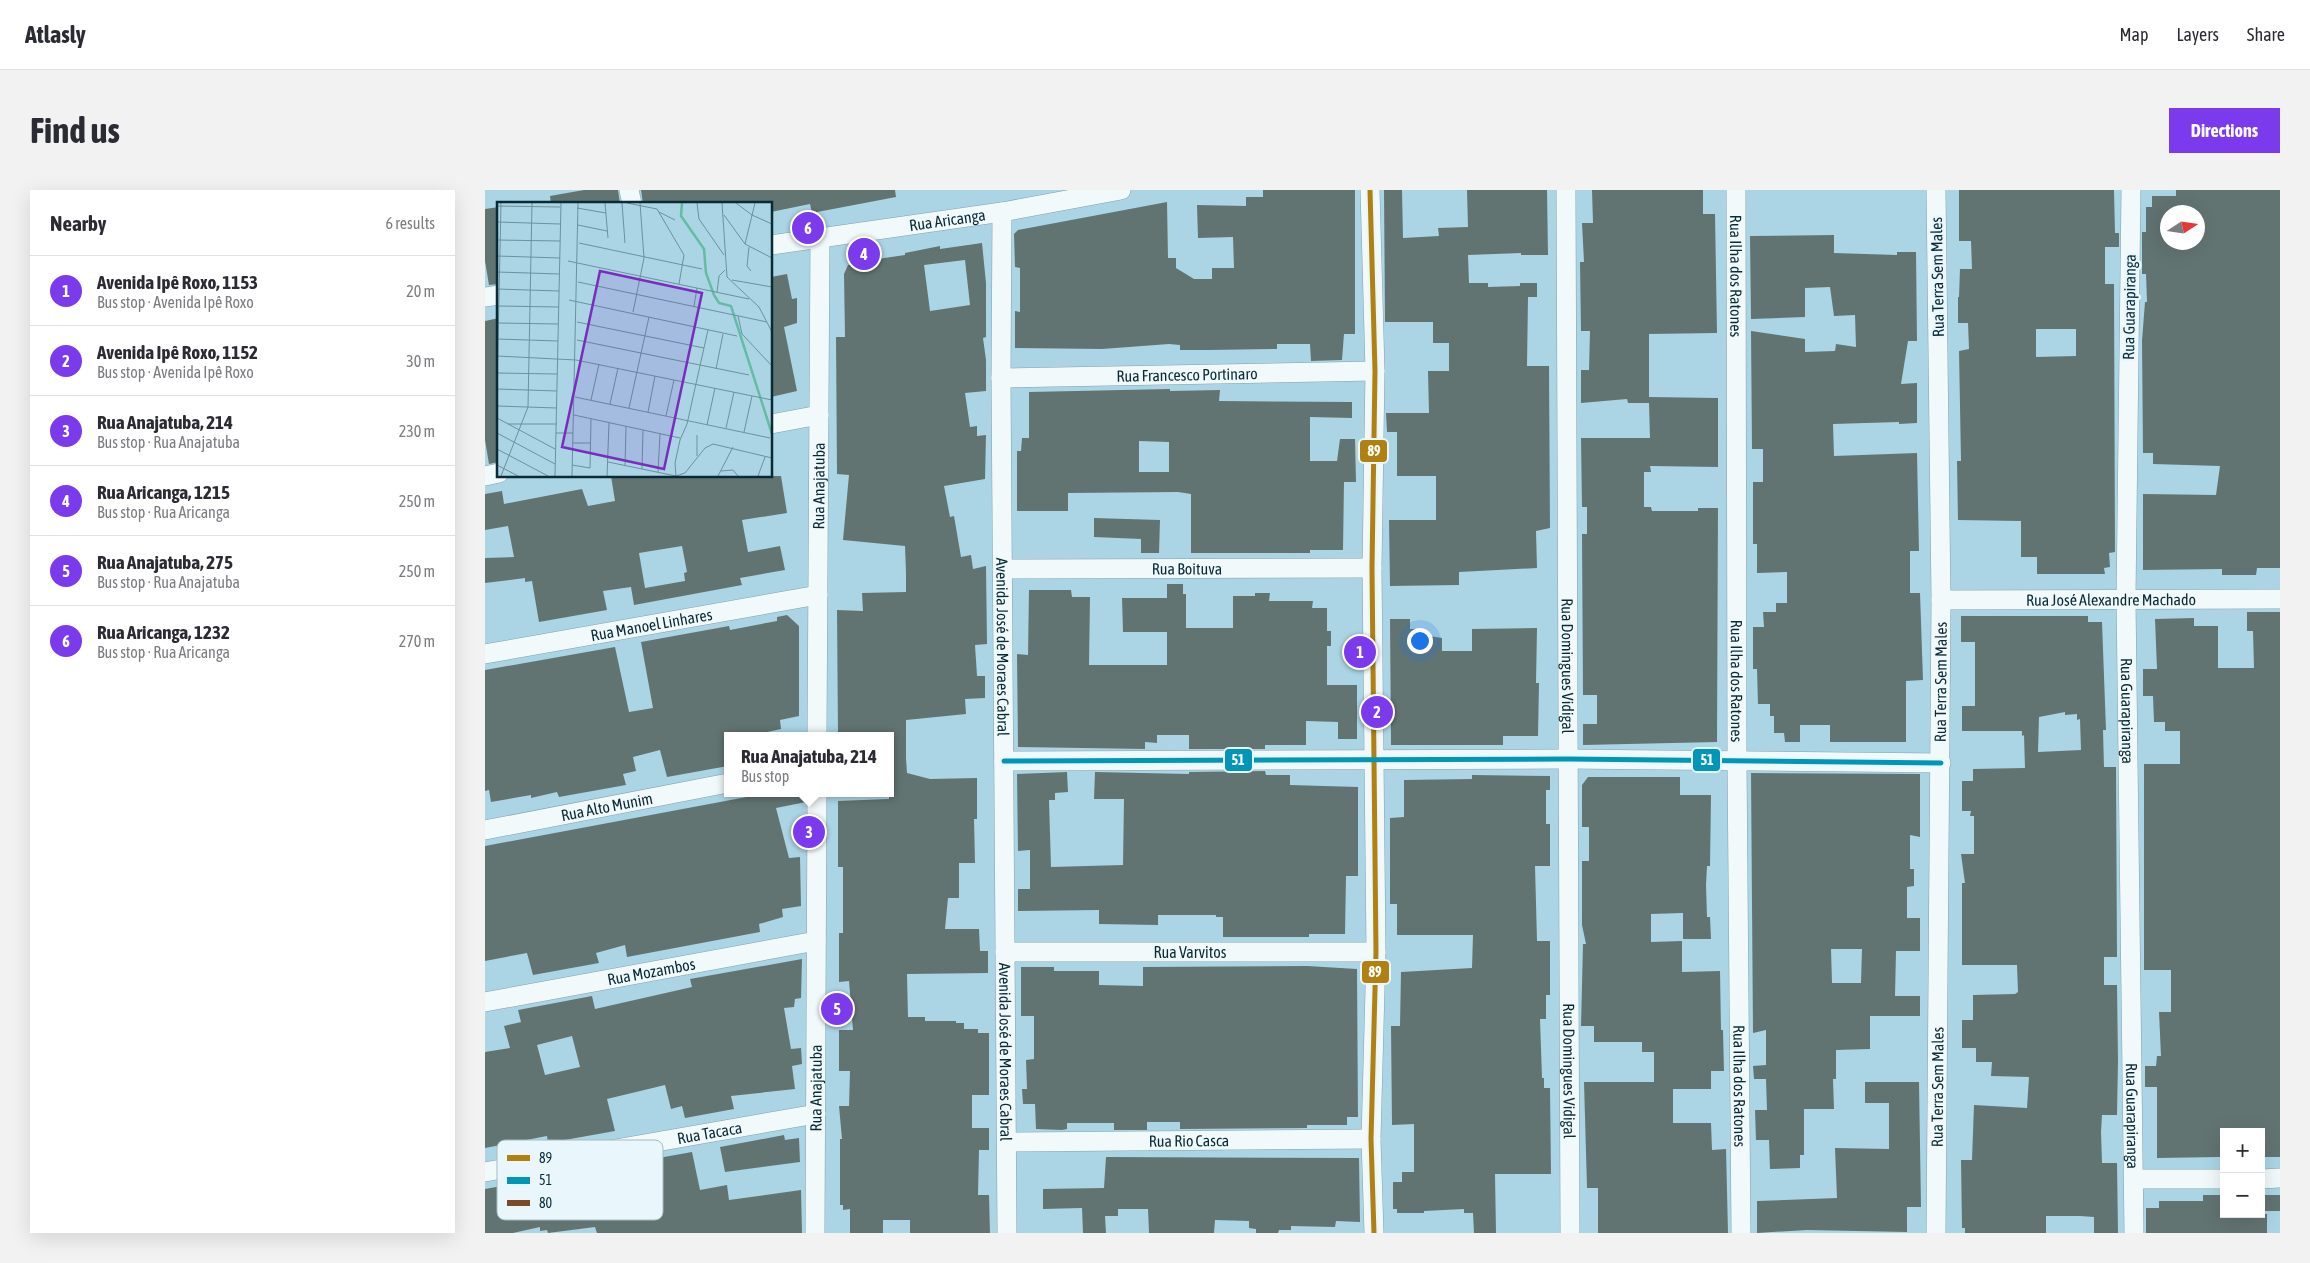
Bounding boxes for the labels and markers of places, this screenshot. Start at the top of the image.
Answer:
pin: 6 [792,209,824,247]
pin: 4 [848,235,880,273]
pin: 1 [1344,633,1376,671]
pin: 2 [1361,693,1393,731]
pin: 3 [793,813,825,851]
pin: 5 [821,990,853,1028]

